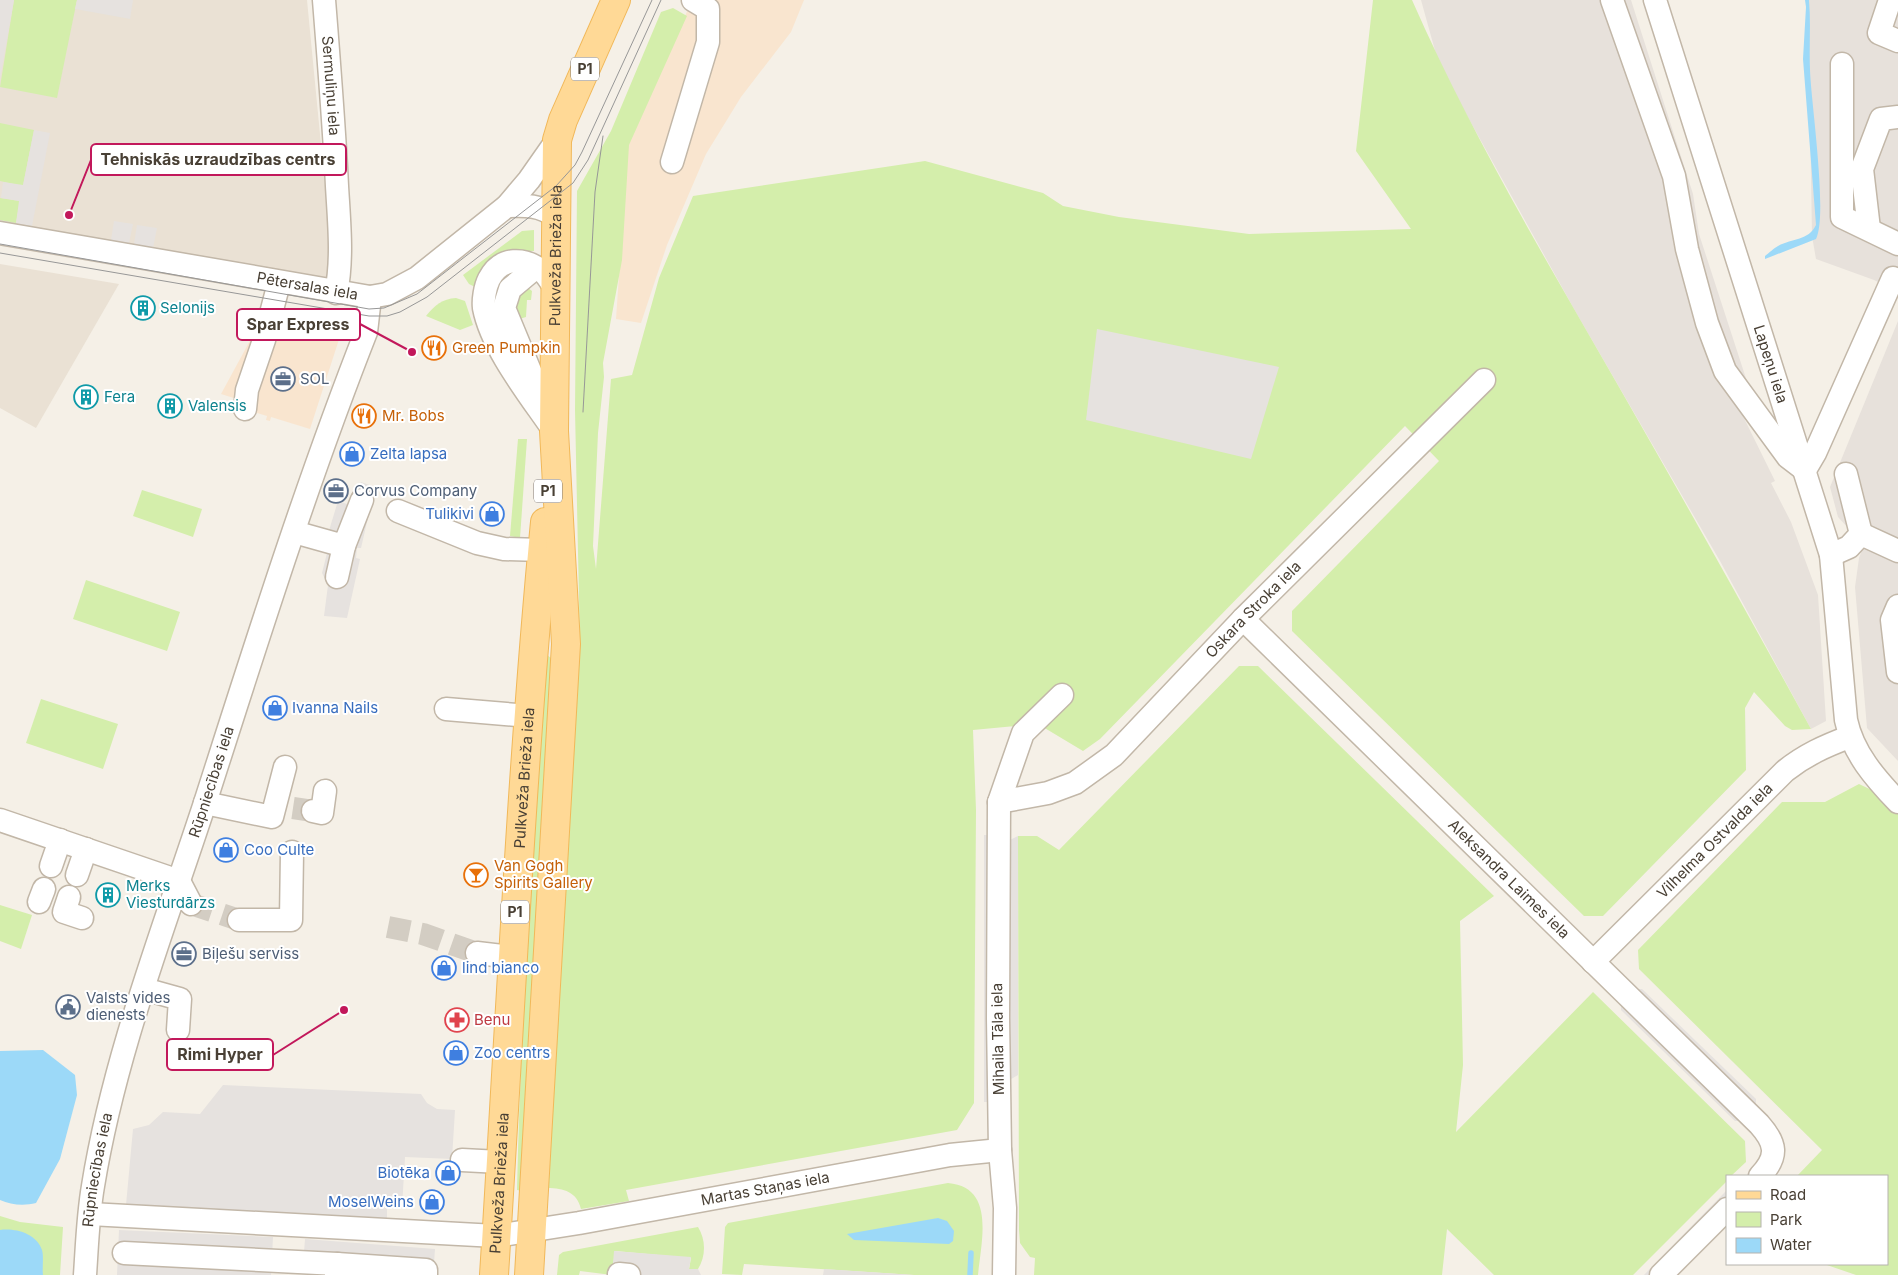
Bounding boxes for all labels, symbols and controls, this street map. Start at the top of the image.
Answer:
street label: Sermuliņu iela [318,35,344,136]
road number: P1 [571,58,599,80]
callout: Tehniskās uzraudzības centrs [91,144,346,175]
text: Tehniskās uzraudzības centrs [101,149,335,169]
street label: Pulkveža Brieža iela [545,185,566,326]
street label: Pētersalas iela [255,268,360,304]
building icon: Selonijs [130,295,156,321]
place label: Selonijs [160,298,215,317]
callout: Spar Express [237,309,360,340]
text: Spar Express [247,314,350,334]
street label: Lapeņu iela [1750,322,1792,406]
restaurant icon: Green Pumpkin [421,335,447,361]
place label: Green Pumpkin [452,338,561,357]
office icon: SOL [270,366,296,392]
place label: SOL [300,369,330,388]
building icon: Fera [73,384,99,410]
place label: Fera [104,387,135,406]
building icon: Valensis [157,393,183,419]
place label: Valensis [188,396,247,415]
restaurant icon: Mr. Bobs [351,403,377,429]
place label: Mr. Bobs [382,406,445,425]
shop icon: Zelta lapsa [339,441,365,467]
place label: Zelta lapsa [370,444,447,463]
office icon: Corvus Company [323,478,349,504]
road number: P1 [534,480,562,502]
place label: Corvus Company [354,481,478,500]
shop icon: Tulikivi [479,501,505,527]
place label: Tulikivi [425,504,474,523]
street label: Oskara Stroka iela [1201,557,1305,662]
shop icon: Ivanna Nails [262,695,288,721]
place label: Ivanna Nails [292,698,378,717]
street label: Pulkveža Brieža iela [510,707,538,849]
street label: Rūpniecības iela [184,724,238,840]
street label: Vilhelma Ostvalda iela [1653,779,1777,902]
street label: Aleksandra Laimes iela [1444,815,1574,943]
shop icon: Coo Culte [213,837,239,863]
place label: Coo Culte [244,840,314,859]
place label: Van Gogh Spirits Gallery [494,856,593,892]
bar icon: Van Gogh Spirits Gallery [463,862,489,888]
place label: Merks Viesturdārzs [126,876,215,912]
building icon: Merks Viesturdārzs [95,882,121,908]
road number: P1 [501,900,529,924]
office icon: Biļešu serviss [171,941,197,967]
place label: Biļešu serviss [202,944,299,963]
shop icon: lind bianco [431,955,457,981]
place label: lind bianco [462,958,539,977]
street label: Mihaila Tāla iela [987,983,1008,1095]
place label: Valsts vides dienests [86,988,170,1024]
public building icon: Valsts vides dienests [55,994,81,1020]
pharmacy icon: Benu [444,1007,470,1033]
place label: Benu [474,1010,510,1029]
callout: Rimi Hyper [167,1039,273,1070]
shop icon: Zoo centrs [443,1040,469,1066]
place label: Zoo centrs [474,1043,550,1062]
text: Rimi Hyper [177,1044,263,1064]
street label: Rūpniecības iela [78,1111,116,1228]
street label: Pulkveža Brieža iela [485,1112,513,1254]
shop icon: Biotēka [435,1160,461,1186]
place label: Biotēka [377,1163,430,1182]
street label: Martas Staņas iela [699,1167,831,1209]
legend [1726,1175,1888,1265]
text: Road [1770,1185,1806,1204]
shop icon: MoselWeins [419,1189,445,1215]
place label: MoselWeins [328,1192,414,1211]
text: Park [1770,1210,1803,1229]
text: Water [1770,1235,1812,1254]

